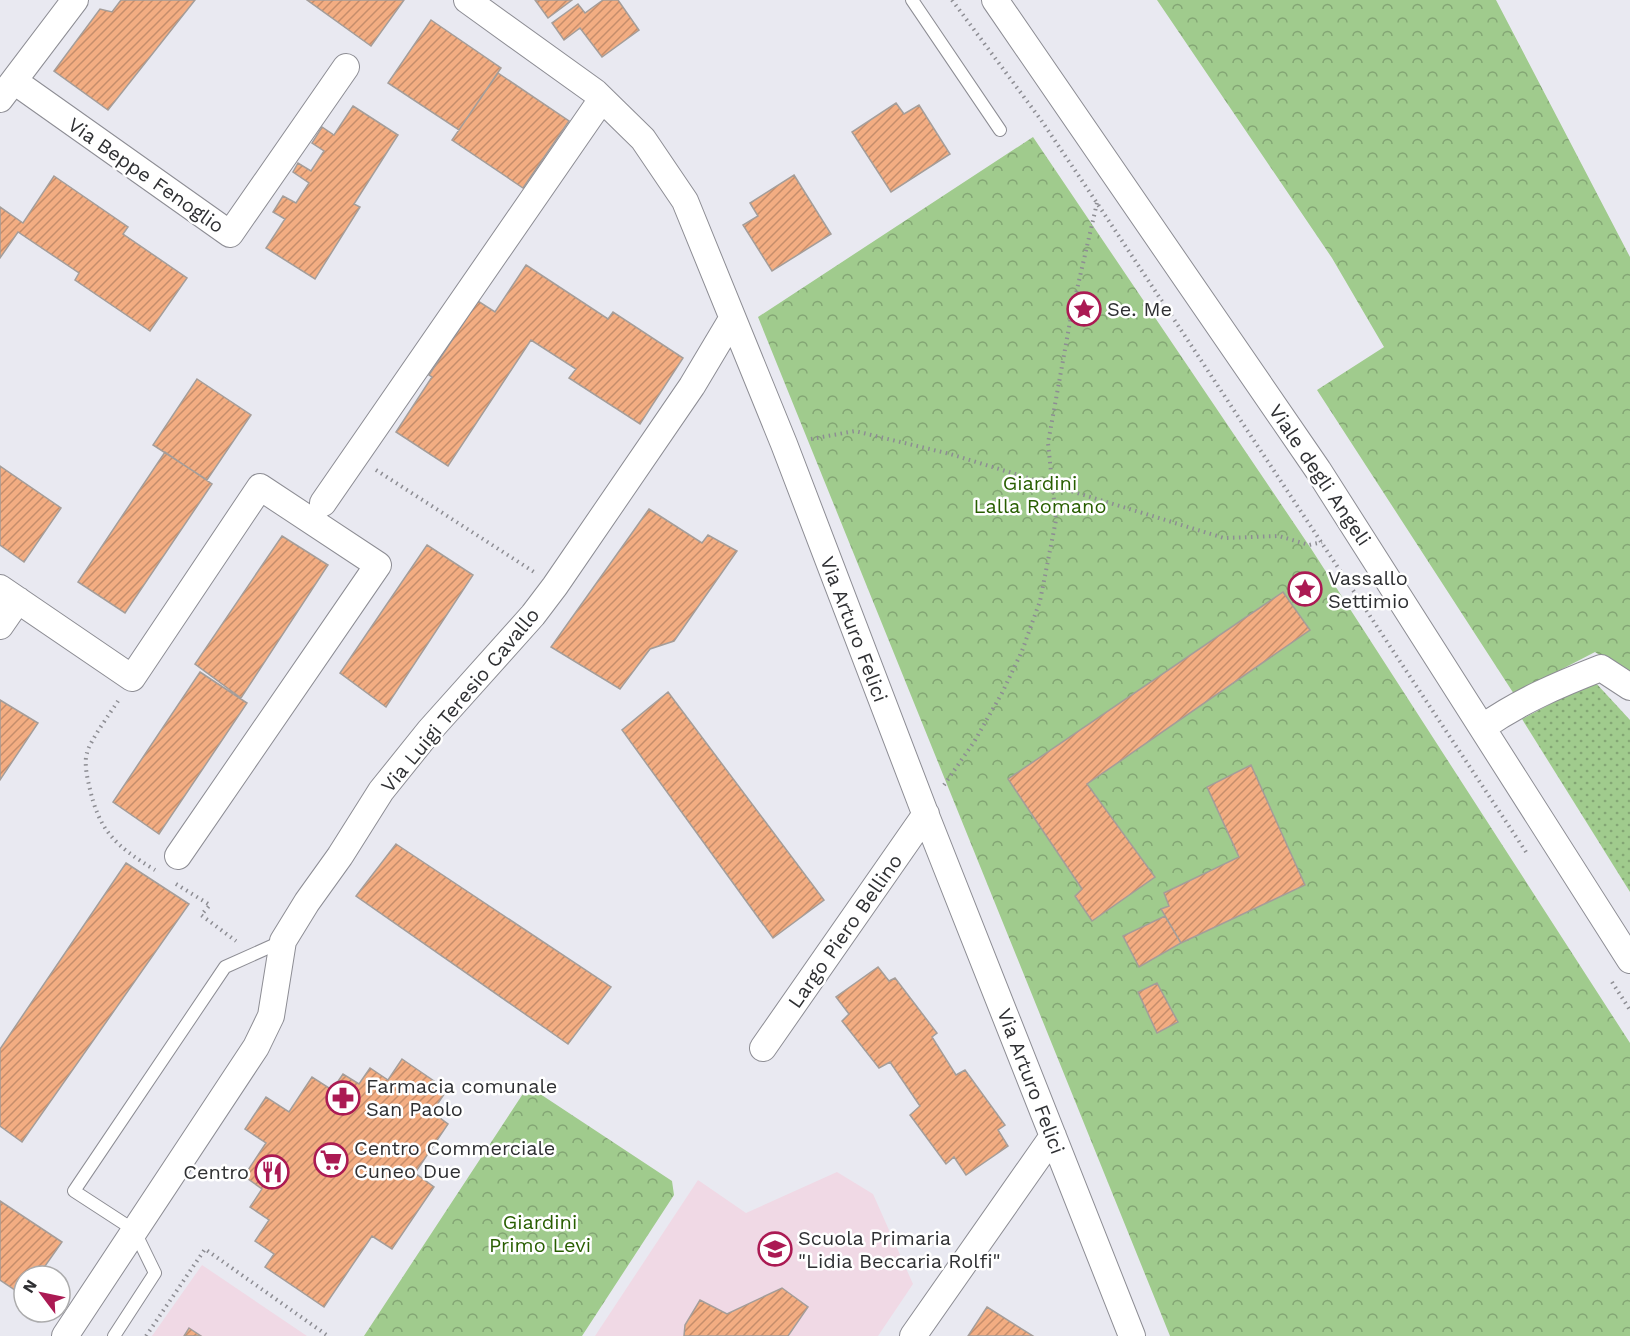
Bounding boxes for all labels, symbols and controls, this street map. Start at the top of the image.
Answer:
street label: Via Beppe Fenoglio [63,112,229,238]
place icon: Se. Me [1066,291,1102,327]
place label: Se. Me [1107,297,1172,321]
street label: Viale degli Angeli [1264,400,1376,550]
park label: Giardini Lalla Romano [974,471,1106,518]
street label: Via Arturo Felici [815,553,893,705]
place label: Vassallo Settimio [1328,566,1409,613]
place icon: Vassallo Settimio [1287,571,1323,607]
street label: Via Luigi Teresio Cavallo [376,603,544,797]
street label: Largo Piero Bellino [783,849,907,1013]
street label: Via Arturo Felici [992,1005,1070,1157]
place label: Farmacia comunale San Paolo [366,1074,557,1121]
pharmacy icon: Farmacia comunale San Paolo [325,1080,361,1116]
place label: Centro Commerciale Cuneo Due [354,1136,555,1183]
supermarket icon: Centro Commerciale Cuneo Due [313,1142,349,1178]
restaurant icon: Centro [254,1154,290,1190]
place label: Centro [183,1160,249,1184]
park label: Giardini Primo Levi [489,1210,591,1257]
place label: Scuola Primaria "Lidia Beccaria Rolfi" [798,1226,1001,1273]
school or university icon: Scuola Primaria "Lidia Beccaria Rolfi" [757,1231,793,1267]
north arrow [12,1264,72,1324]
text: N [19,1276,41,1296]

